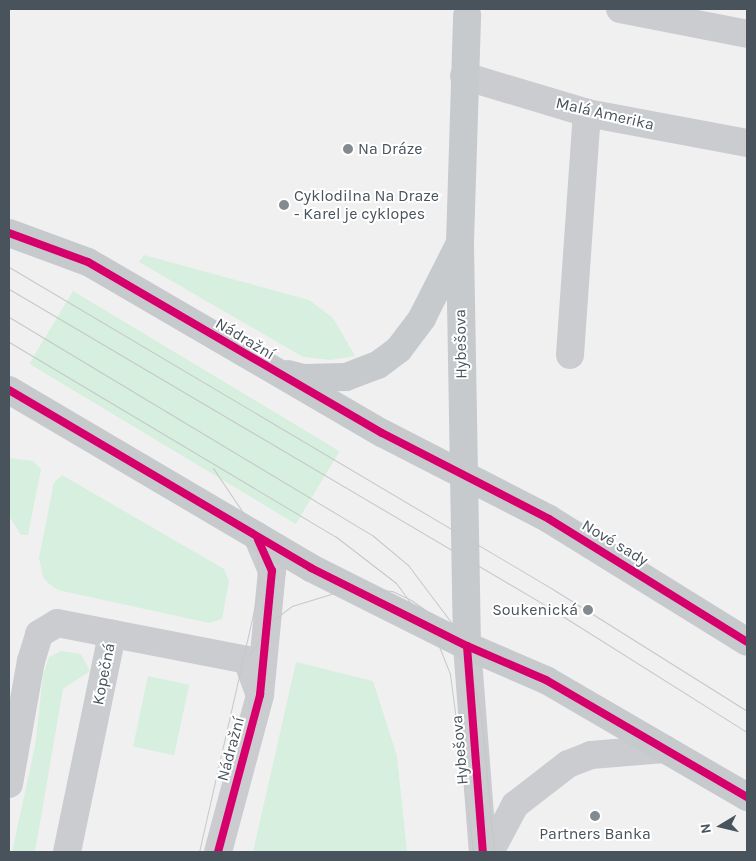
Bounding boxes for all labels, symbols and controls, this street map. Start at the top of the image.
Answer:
street label: Malá Amerika [554,93,656,135]
place label: Na Dráze [358,139,423,159]
marker: Na Dráze [342,143,354,155]
place label: Cyklodilna Na Draze - Karel je cyklopes [294,186,439,224]
marker: Cyklodilna Na Draze - Karel je cyklopes [278,199,290,211]
street label: Hybešova [451,309,471,379]
street label: Nádražní [212,314,278,364]
street label: Nové sady [578,516,652,570]
place label: Soukenická [492,600,578,620]
marker: Soukenická [582,604,594,616]
street label: Kopečná [89,641,119,707]
street label: Hybešova [447,714,473,786]
street label: Nádražní [213,715,249,783]
north arrow [696,801,746,851]
marker: Partners Banka [589,810,601,822]
text: N [697,822,715,835]
place label: Partners Banka [539,824,651,844]

